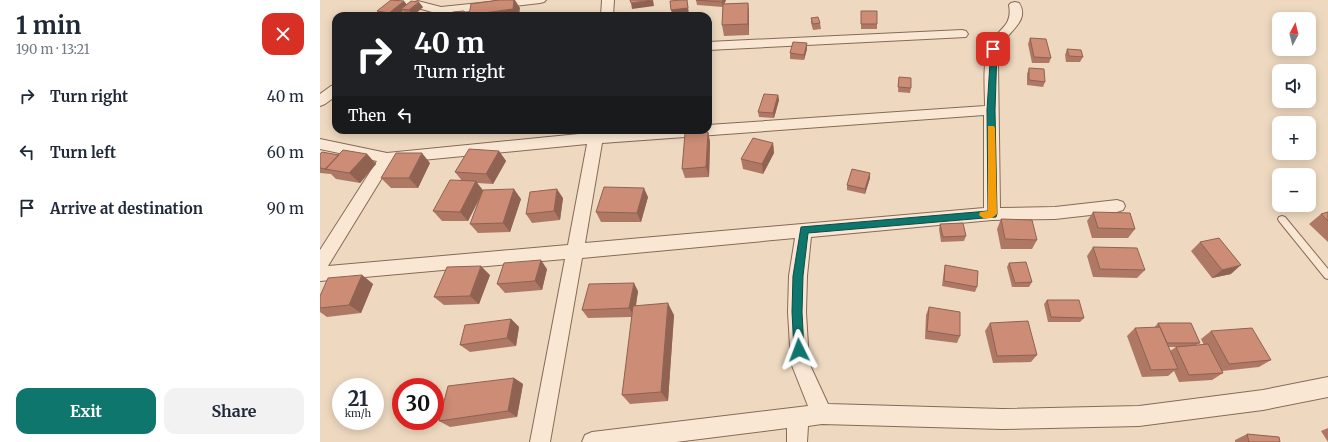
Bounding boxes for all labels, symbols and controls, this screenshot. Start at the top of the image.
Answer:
text: 1 min [16,10,81,41]
north arrow [1272,12,1316,56]
map controls [1272,12,1316,212]
button: close [262,13,304,55]
text: 40 m [414,25,485,61]
icon: right [348,28,400,80]
pin [976,32,1010,66]
icon: arrive [982,38,1004,60]
text: 190 m · 13:21 [16,41,90,58]
text: Turn right [414,60,505,83]
button: sound [1272,64,1316,108]
icon: right [16,85,38,107]
text: Turn right [50,87,128,106]
text: 40 m [267,87,304,106]
icon: left [394,104,416,126]
text: Then [348,106,386,125]
button: + [1272,116,1316,160]
icon: left [16,141,38,163]
text: Turn left [50,143,116,162]
text: 60 m [267,143,304,162]
button: − [1272,168,1316,212]
icon: arrive [16,197,38,219]
text: Arrive at destination [50,199,203,218]
text: 90 m [267,199,304,218]
position arrow [778,329,820,371]
speed limit sign: 30 [392,378,444,430]
text: 21 [348,386,368,411]
button: Exit [16,388,156,434]
button: Share [164,388,304,434]
text: km/h [345,407,371,420]

